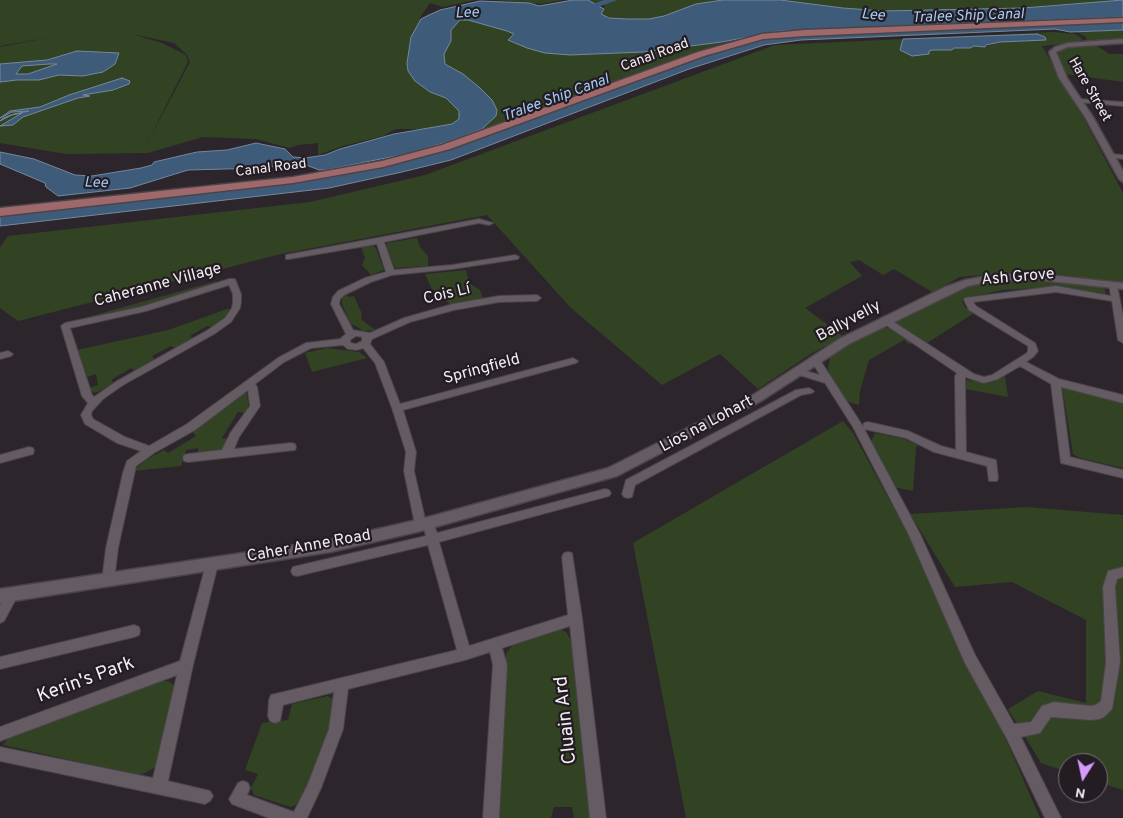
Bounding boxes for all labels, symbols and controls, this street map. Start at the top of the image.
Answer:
water label: Lee [455,5,479,23]
water label: Lee [860,6,886,26]
water label: Tralee Ship Canal [912,6,1024,28]
street label: Canal Road [619,36,691,76]
street label: Hare Street [1064,55,1114,125]
water label: Tralee Ship Canal [500,71,612,127]
street label: Canal Road [235,156,307,182]
water label: Lee [84,175,108,193]
street label: Caheranne Village [92,260,224,312]
street label: Ash Grove [981,265,1055,291]
street label: Cois Lí [422,280,472,310]
street label: Ballyvelly [814,297,884,347]
street label: Springfield [442,351,522,389]
street label: Lios na Lohart [657,392,757,458]
street label: Caher Anne Road [246,527,372,567]
street label: Kerin's Park [34,653,138,709]
street label: Cluain Ard [551,675,583,765]
north arrow [1058,753,1108,803]
text: N [1074,783,1087,802]

